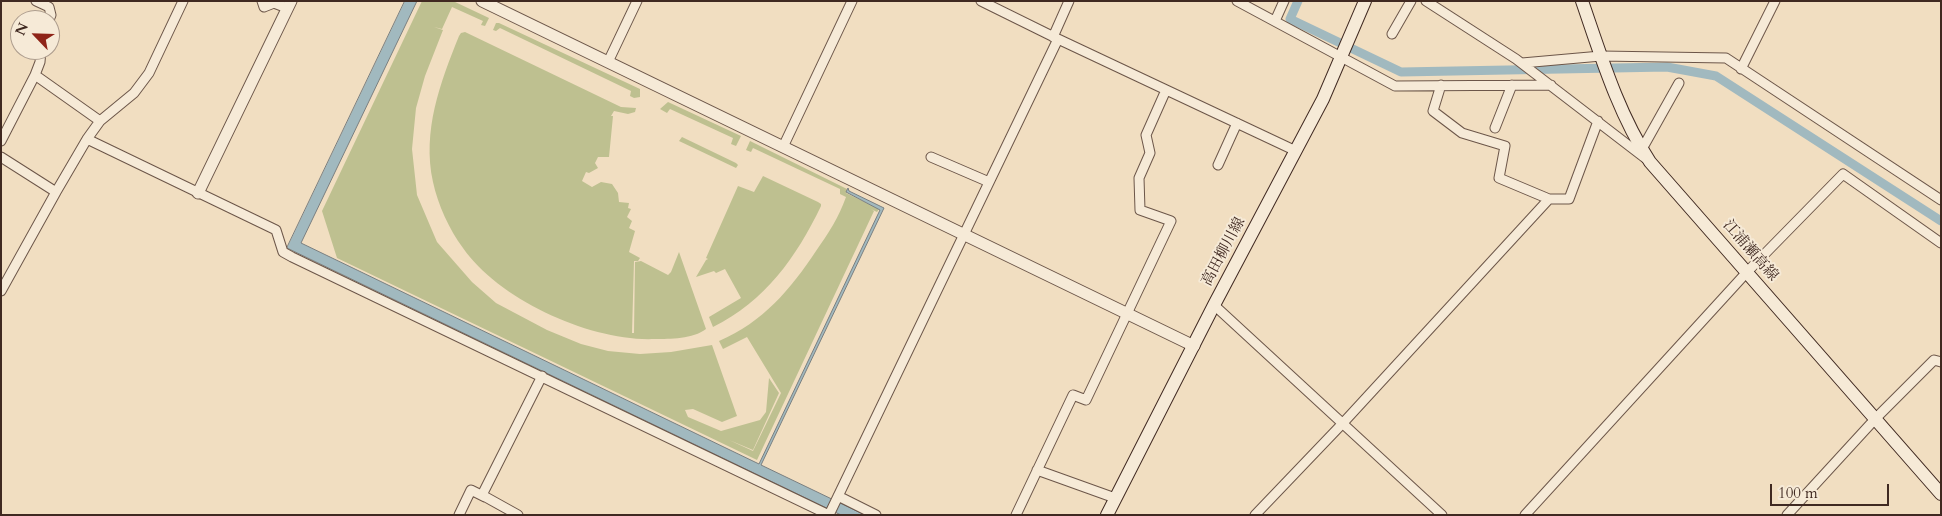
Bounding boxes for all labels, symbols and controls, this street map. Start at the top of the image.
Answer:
north arrow [10,10,60,60]
text: N [11,20,33,39]
street label: 高田柳川線 [1198,215,1250,289]
street label: 江浦瀬高線 [1719,217,1781,285]
scale bar [1772,474,1891,506]
text: 100 m [1778,483,1818,503]

